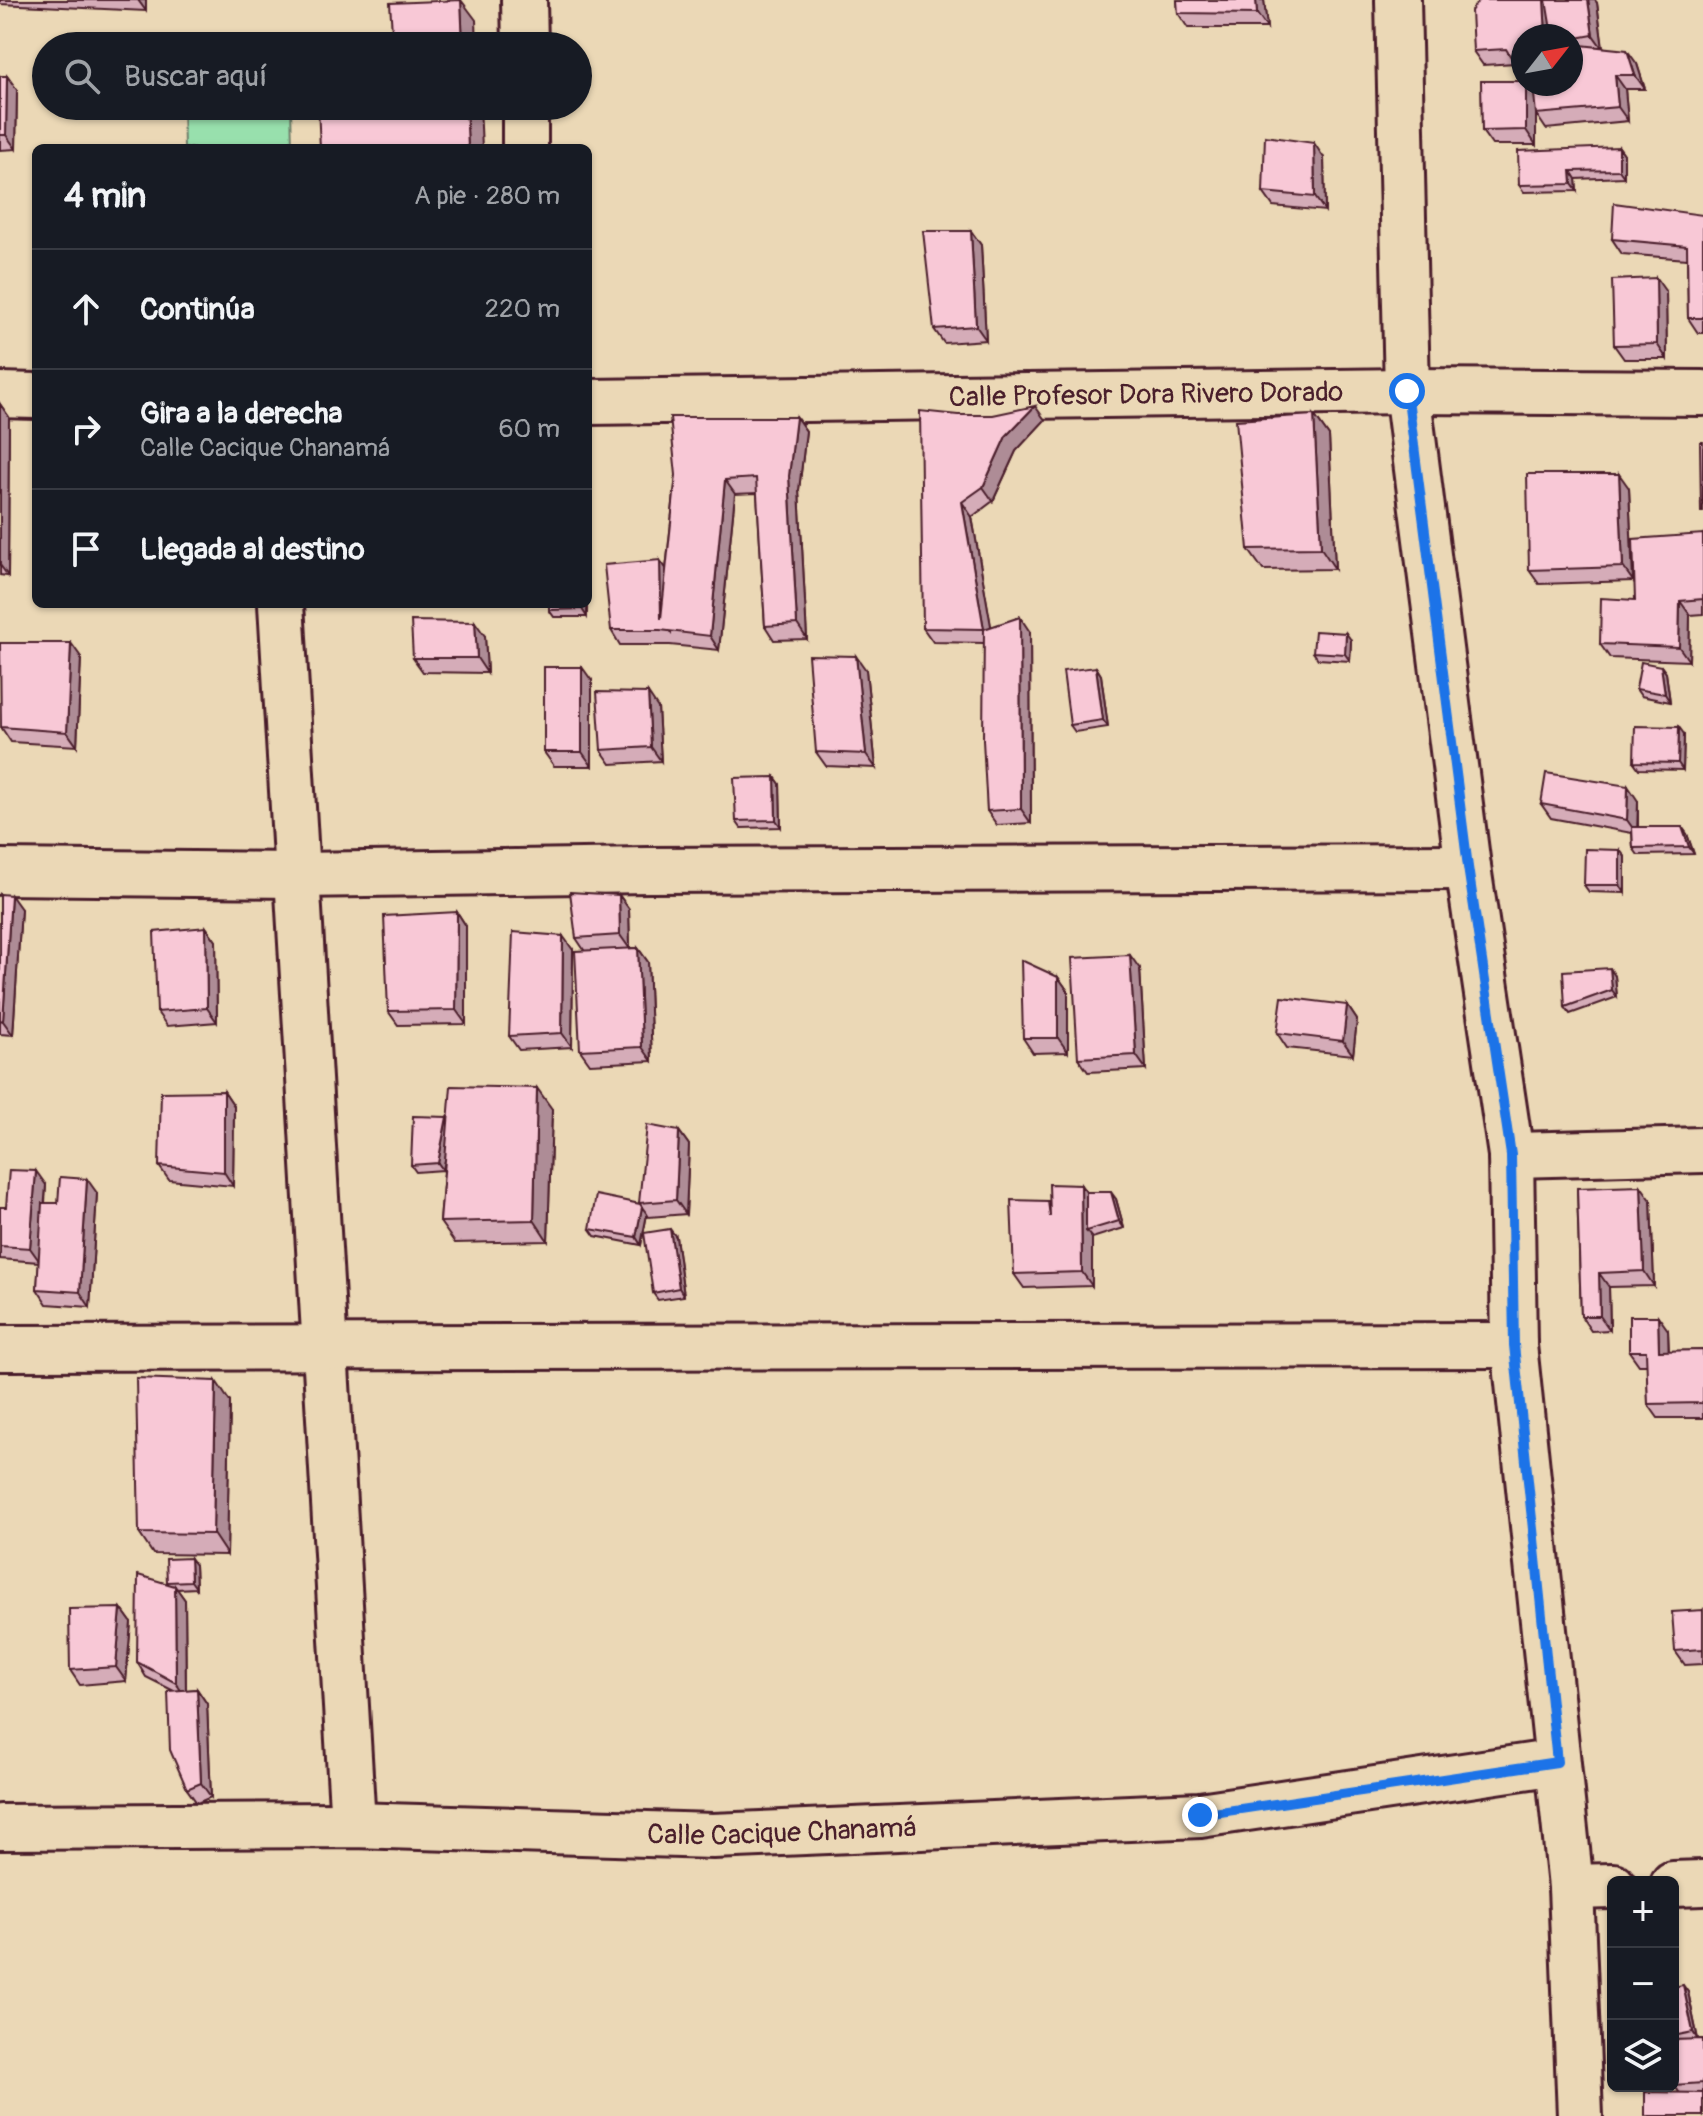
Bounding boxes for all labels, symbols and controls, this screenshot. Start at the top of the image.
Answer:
north arrow [1511,24,1583,96]
search box [32,32,592,120]
icon: search [60,54,104,98]
text: Buscar aquí [124,58,267,95]
text: 4 min [64,175,146,218]
text: A pie · 280 m [414,180,560,212]
icon: ahead [64,287,108,331]
text: Continúa [140,291,255,328]
text: 220 m [484,293,560,325]
route start [1389,373,1425,409]
street label: Calle Profesor Dora Rivero Dorado [948,374,1344,415]
text: Gira a la derecha [140,395,342,432]
icon: right [64,407,108,451]
text: 60 m [498,413,560,445]
text: Calle Cacique Chanamá [140,432,390,464]
icon: arrive [64,527,108,571]
text: Llegada al destino [140,531,365,568]
route end [1182,1797,1218,1833]
street label: Calle Cacique Chanamá [647,1810,917,1854]
map controls [1607,1876,1679,2092]
button: + [1607,1876,1679,1948]
button: − [1607,1948,1679,2020]
button: layers [1607,2020,1679,2092]

